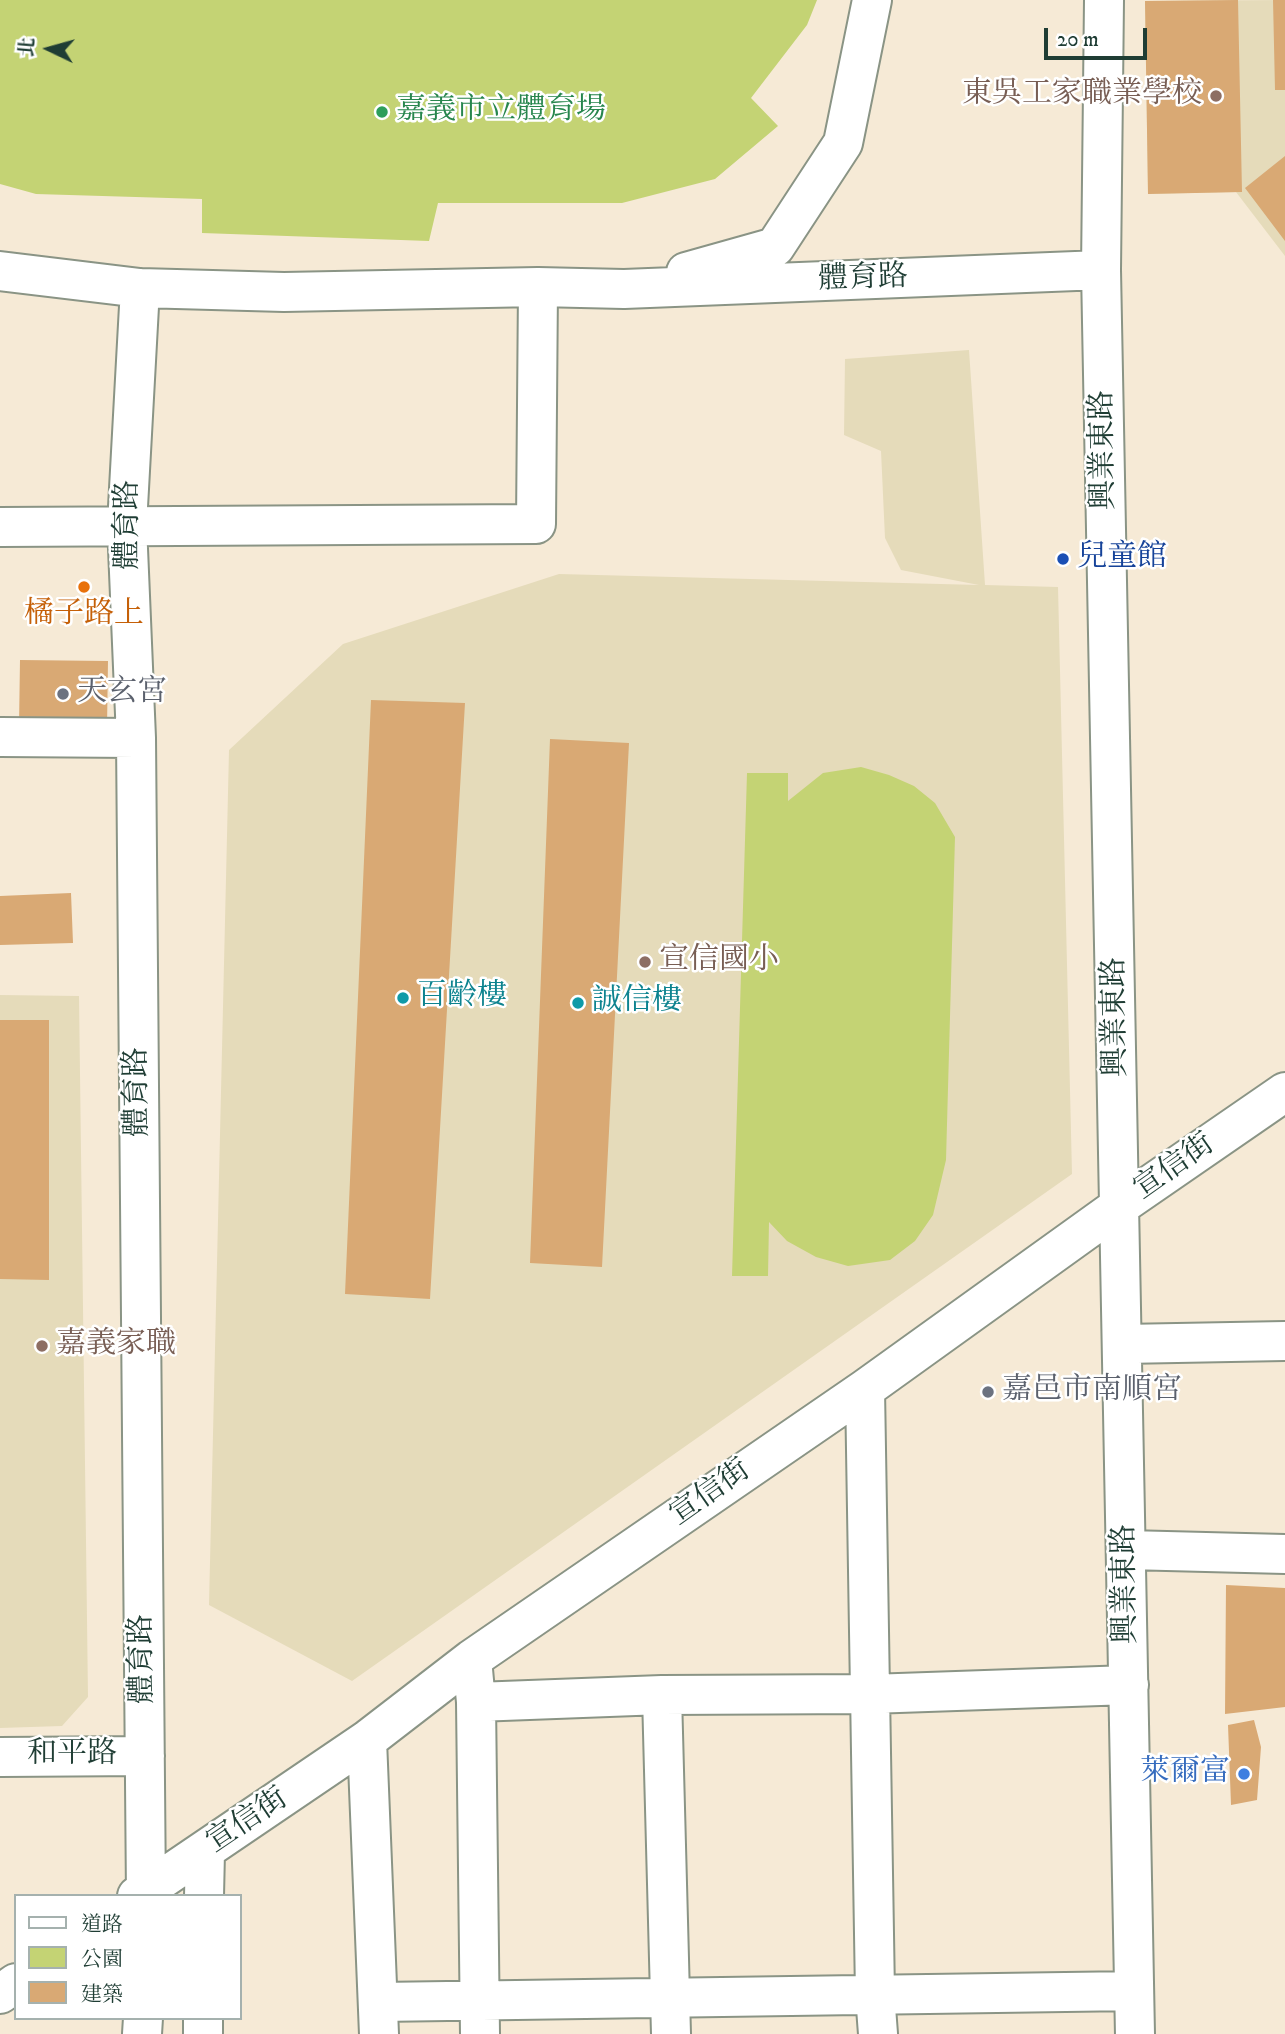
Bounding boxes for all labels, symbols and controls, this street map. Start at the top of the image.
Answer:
north arrow [14,14,84,84]
scale bar [1047,14,1150,58]
text: 20 m [1057,27,1099,53]
text: 北 [15,37,40,58]
place label: 東吳工家職業學校 [962,78,1202,114]
marker: 東吳工家職業學校 [1208,88,1224,104]
place label: 嘉義市立體育場 [396,94,606,130]
marker: 嘉義市立體育場 [374,104,390,120]
street label: 體育路 [817,260,909,300]
street label: 興業東路 [1086,390,1124,510]
street label: 體育路 [112,480,148,570]
place label: 兒童館 [1077,541,1167,577]
marker: 兒童館 [1055,551,1071,567]
marker: 橘子路上 [76,579,92,595]
place label: 橘子路上 [24,598,144,634]
place label: 天玄宮 [77,676,167,712]
marker: 天玄宮 [55,686,71,702]
place label: 宣信國小 [659,944,779,980]
marker: 宣信國小 [637,954,653,970]
street label: 興業東路 [1098,957,1136,1077]
place label: 百齡樓 [417,980,507,1016]
place label: 誠信樓 [592,985,682,1021]
marker: 百齡樓 [395,990,411,1006]
marker: 誠信樓 [570,995,586,1011]
street label: 體育路 [120,1047,158,1137]
street label: 宣信街 [1128,1127,1222,1209]
place label: 嘉義家職 [56,1328,176,1364]
marker: 嘉義家職 [34,1338,50,1354]
place label: 嘉邑市南順宮 [1002,1374,1182,1410]
marker: 嘉邑市南順宮 [980,1384,996,1400]
street label: 宣信街 [664,1453,758,1535]
street label: 興業東路 [1108,1524,1146,1644]
street label: 體育路 [125,1614,163,1704]
street label: 和平路 [27,1738,117,1774]
place label: 萊爾富 [1140,1756,1230,1792]
marker: 萊爾富 [1236,1766,1252,1782]
street label: 宣信街 [201,1782,295,1862]
legend [14,1894,242,2020]
text: 道路 [81,1912,123,1938]
text: 公園 [81,1947,123,1973]
text: 建築 [81,1982,123,2008]

